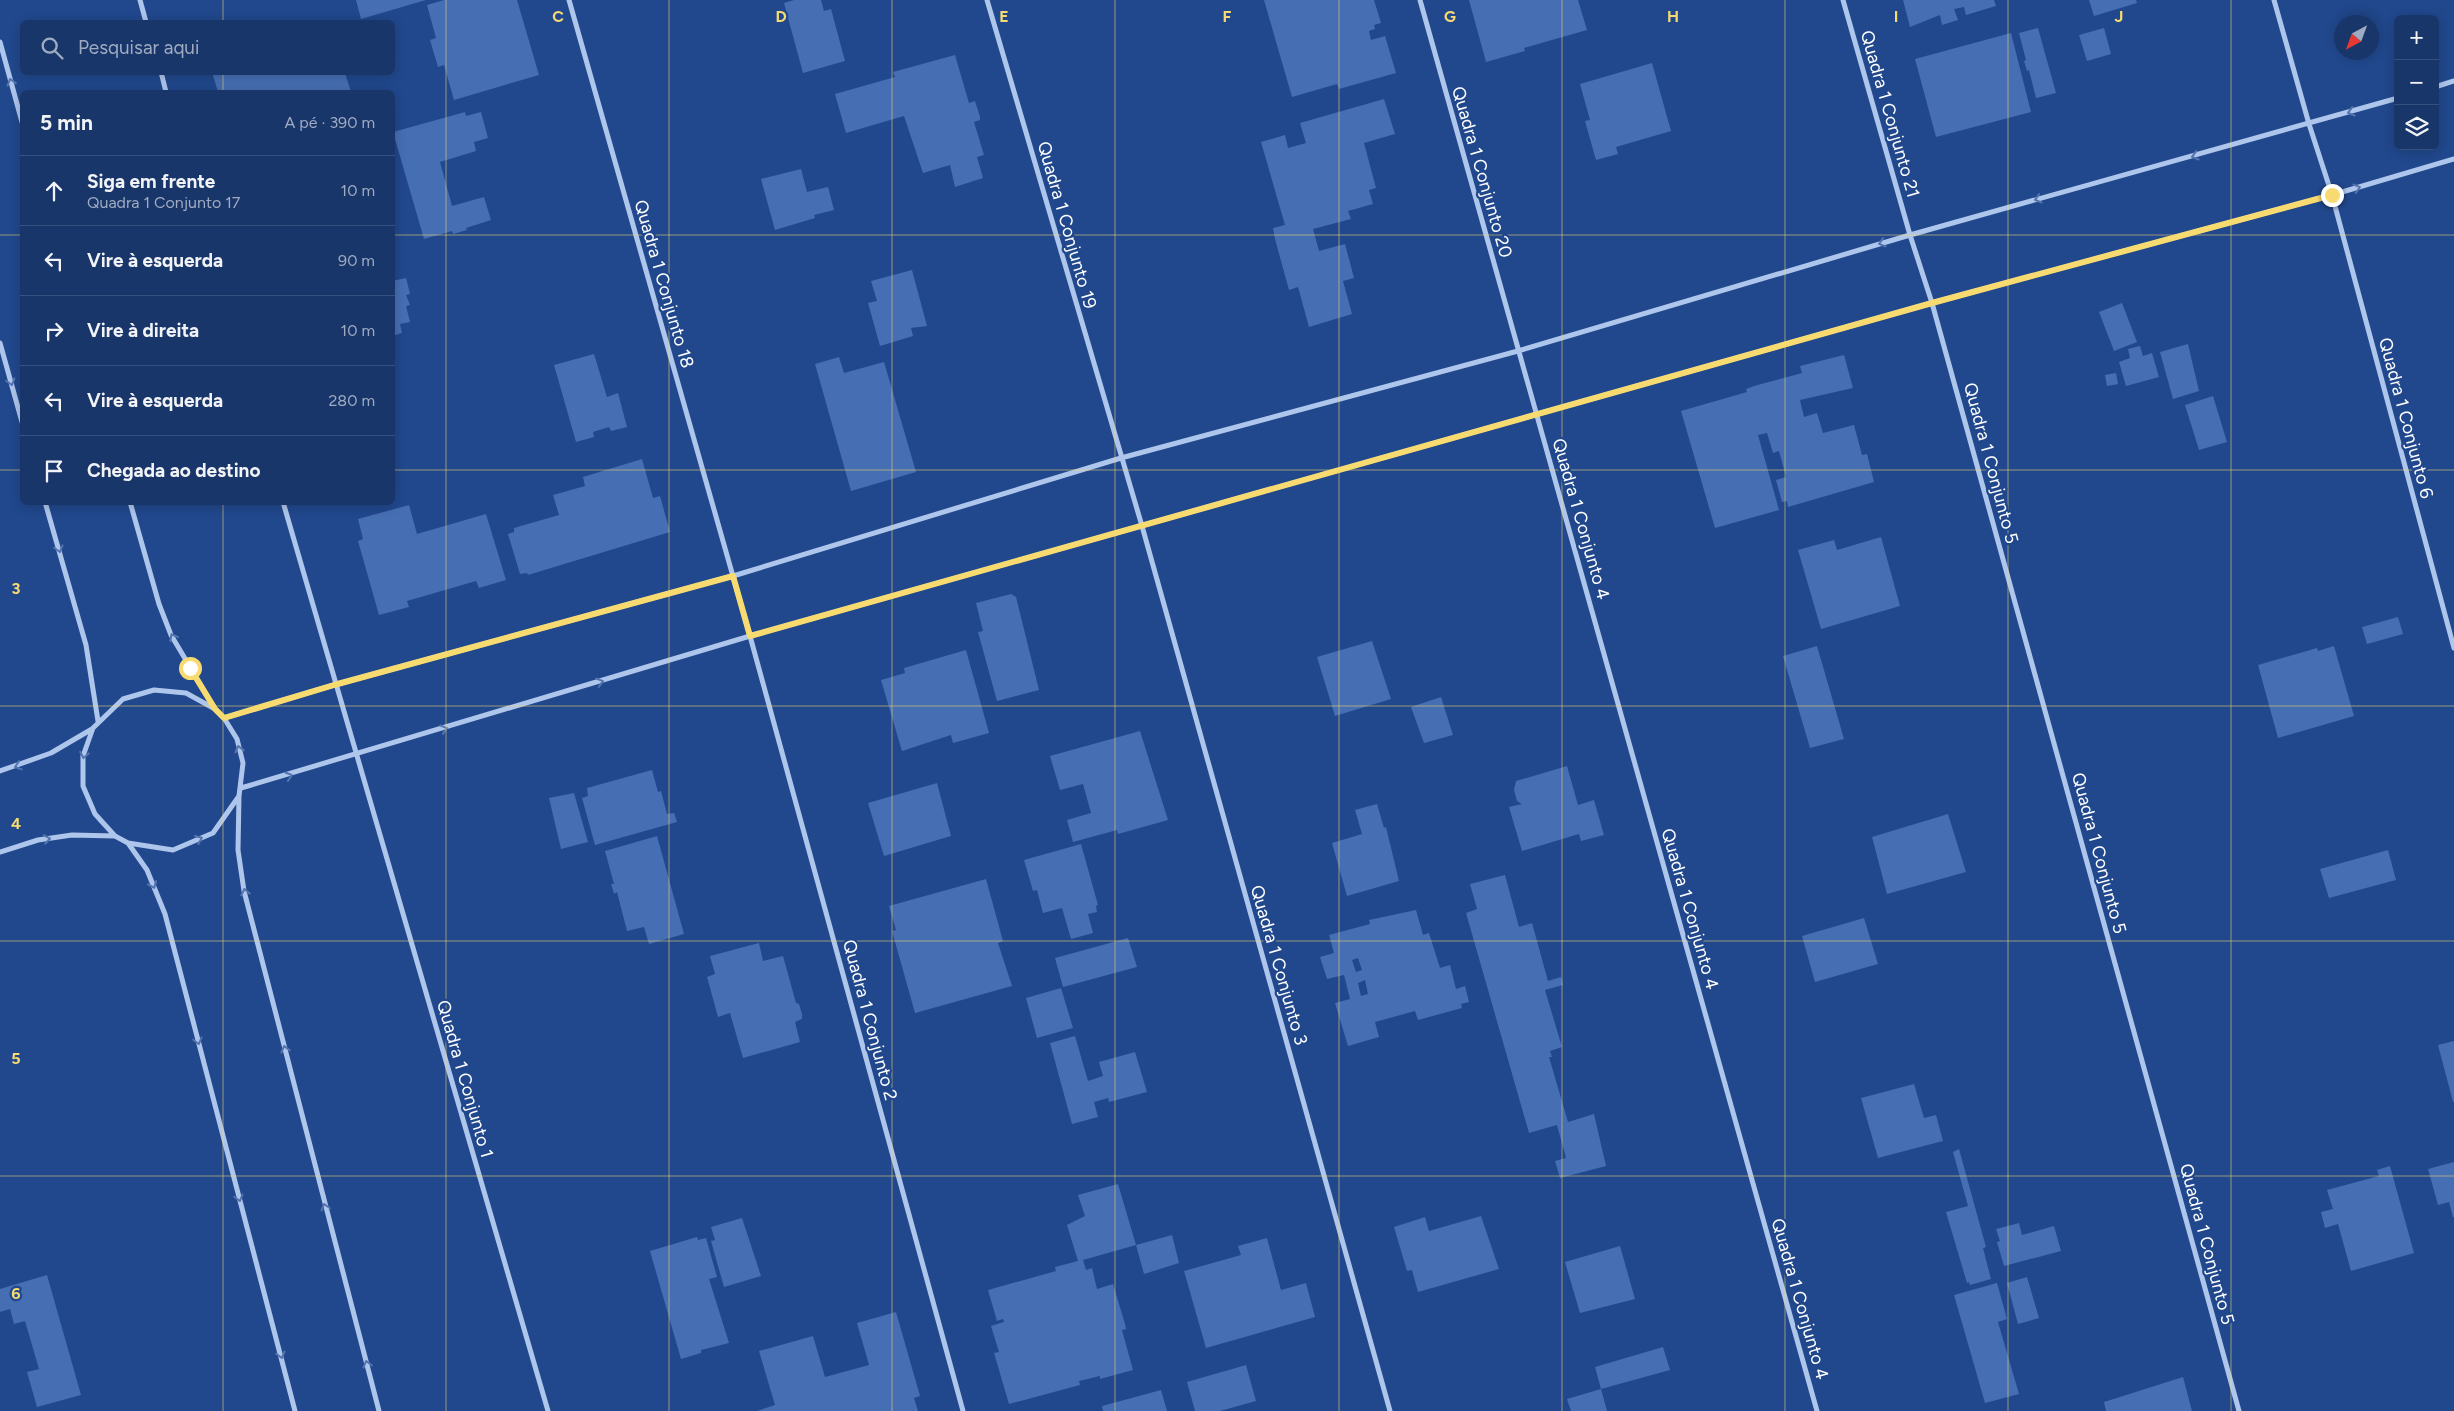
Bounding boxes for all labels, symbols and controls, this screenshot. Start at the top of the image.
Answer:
text: C [552,7,564,26]
text: D [775,7,787,26]
text: E [999,7,1009,26]
text: F [1223,7,1232,26]
text: G [1444,7,1456,26]
text: H [1667,7,1679,26]
text: I [1894,7,1898,26]
text: J [2115,7,2123,26]
north arrow [2334,15,2379,60]
map controls [2394,15,2439,150]
button: + [2394,15,2439,60]
search box [20,20,395,75]
street label: Quadra 1 Conjunto 21 [1856,28,1924,200]
icon: search [38,34,66,62]
text: Pesquisar aqui [78,36,199,59]
button: − [2394,60,2439,105]
one-way arrow [7,79,17,87]
street label: Quadra 1 Conjunto 20 [1447,84,1517,260]
button: layers [2394,105,2439,150]
one-way arrow [2347,106,2356,116]
text: 5 min [40,110,93,135]
text: A pé · 390 m [284,113,375,132]
street label: Quadra 1 Conjunto 19 [1033,139,1101,311]
one-way arrow [2191,150,2199,160]
text: Siga em frente [87,170,215,193]
icon: ahead [40,177,68,205]
text: 10 m [341,181,375,200]
one-way arrow [2352,183,2360,193]
route end [2321,184,2344,207]
text: Quadra 1 Conjunto 17 [87,193,240,212]
one-way arrow [2034,193,2042,204]
street label: Quadra 1 Conjunto 18 [629,197,699,371]
one-way arrow [1878,238,1886,248]
icon: left [40,247,68,275]
text: Vire à esquerda [87,249,223,272]
text: 90 m [338,251,375,270]
icon: right [40,317,68,345]
text: Vire à direita [87,319,199,342]
text: 10 m [341,321,375,340]
street label: Quadra 1 Conjunto 6 [2374,335,2438,501]
one-way arrow [6,378,16,386]
street label: Quadra 1 Conjunto 5 [1959,380,2023,546]
icon: left [40,387,68,415]
text: Vire à esquerda [87,389,223,412]
text: 280 m [328,391,375,410]
street label: Quadra 1 Conjunto 4 [1547,436,1615,602]
icon: arrive [40,457,68,485]
text: Chegada ao destino [87,459,260,482]
one-way arrow [53,545,63,553]
text: 3 [12,579,21,598]
one-way arrow [169,633,179,642]
route start [179,657,202,680]
one-way arrow [595,677,603,687]
one-way arrow [439,724,448,734]
one-way arrow [234,744,245,753]
one-way arrow [80,751,90,759]
one-way arrow [14,760,23,770]
street label: Quadra 1 Conjunto 5 [2067,770,2131,936]
one-way arrow [284,771,292,781]
text: 4 [11,814,21,833]
street label: Quadra 1 Conjunto 4 [1656,826,1724,992]
one-way arrow [43,834,51,844]
one-way arrow [194,835,203,846]
one-way arrow [147,880,157,889]
street label: Quadra 1 Conjunto 3 [1246,883,1312,1047]
one-way arrow [240,888,250,896]
street label: Quadra 1 Conjunto 2 [838,937,902,1103]
street label: Quadra 1 Conjunto 1 [432,998,498,1160]
one-way arrow [192,1036,203,1045]
one-way arrow [280,1046,290,1054]
text: 5 [11,1049,21,1068]
street label: Quadra 1 Conjunto 5 [2175,1161,2239,1327]
one-way arrow [233,1193,244,1202]
one-way arrow [320,1202,331,1211]
street label: Quadra 1 Conjunto 4 [1766,1216,1834,1382]
text: 6 [11,1284,21,1303]
one-way arrow [275,1351,285,1359]
one-way arrow [362,1359,373,1368]

